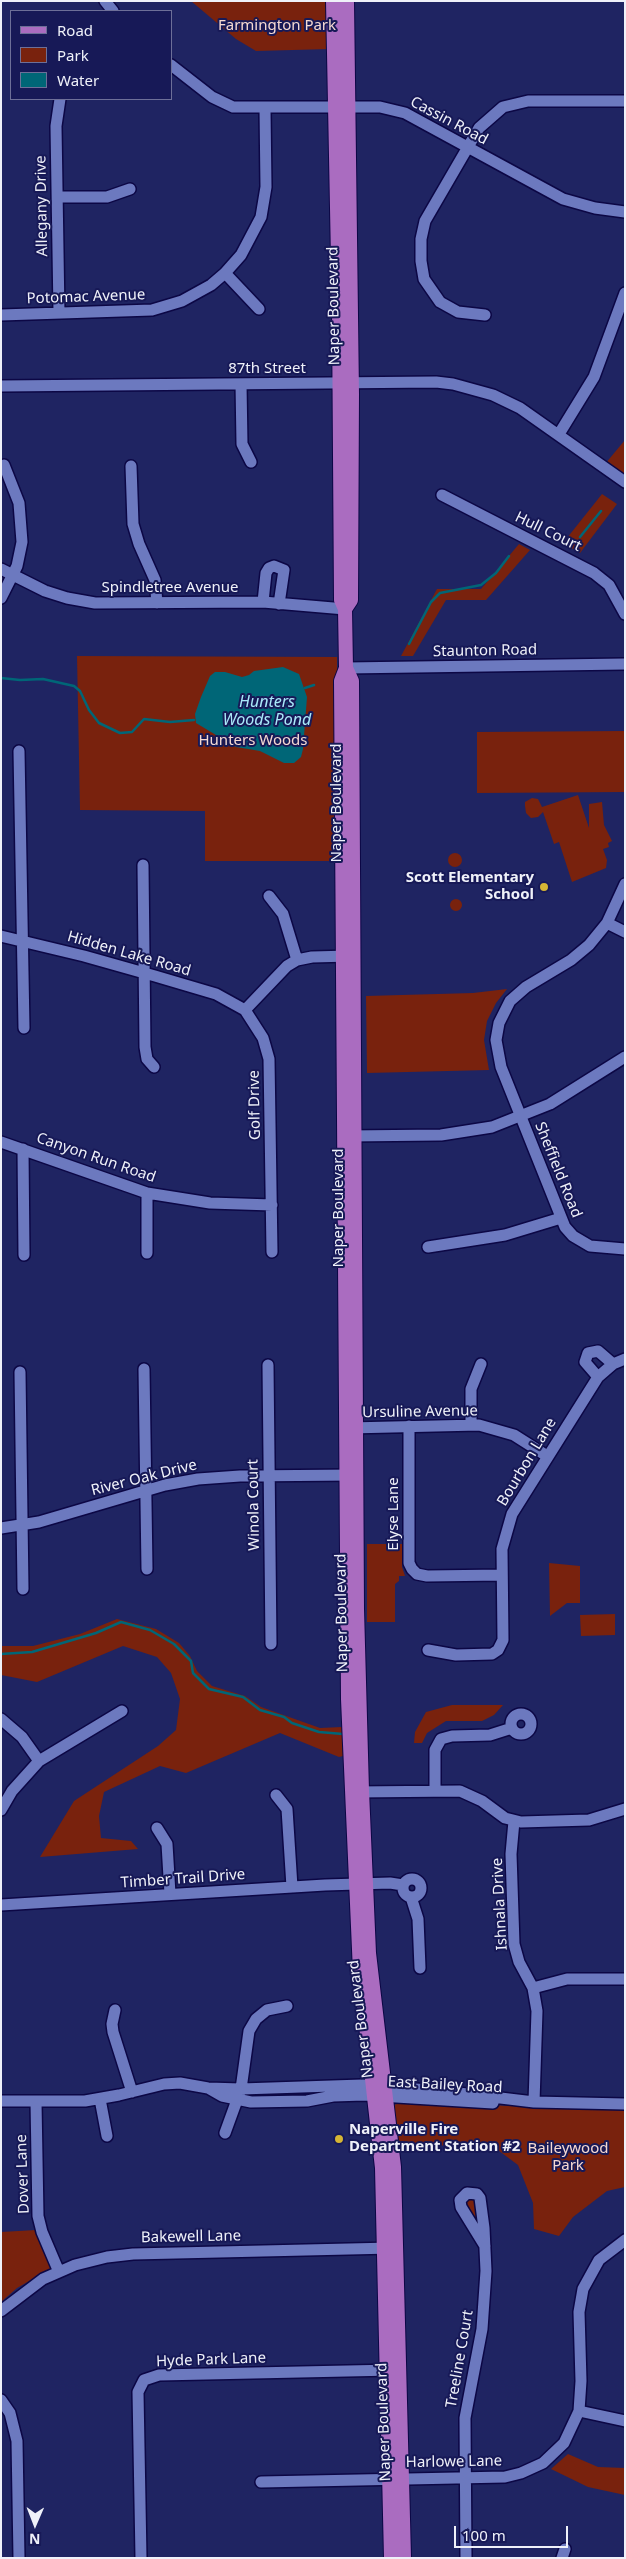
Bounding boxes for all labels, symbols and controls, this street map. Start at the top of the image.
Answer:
legend [10,10,172,100]
park label: Farmington Park [218,17,336,35]
text: Road [57,20,93,40]
text: Park [57,45,89,65]
text: Water [57,70,99,90]
street label: Cassin Road [407,93,491,149]
street label: Allegany Drive [32,155,52,257]
street label: Naper Boulevard [324,246,344,366]
street label: Potomac Avenue [26,286,146,308]
street label: 87th Street [228,360,306,378]
street label: Hull Court [512,508,584,556]
street label: Spindletree Avenue [102,579,238,597]
street label: Staunton Road [433,641,537,661]
water label: Hunters Woods Pond [223,692,311,730]
park label: Hunters Woods [198,732,308,750]
street label: Naper Boulevard [328,744,346,862]
place label: Scott Elementary School [406,869,534,904]
marker: Scott Elementary School [538,881,550,893]
street label: Hidden Lake Road [65,928,193,980]
street label: Golf Drive [245,1070,265,1140]
street label: Sheffield Road [531,1120,585,1220]
street label: Canyon Run Road [34,1129,158,1187]
street label: Naper Boulevard [330,1149,348,1267]
street label: Ursuline Avenue [362,1402,478,1422]
street label: Bourbon Lane [494,1415,560,1509]
street label: River Oak Drive [89,1456,199,1500]
street label: Winola Court [244,1459,264,1551]
street label: Elyse Lane [385,1477,403,1551]
street label: Naper Boulevard [332,1553,352,1673]
street label: Ishnala Drive [489,1857,511,1951]
street label: Timber Trail Drive [120,1866,246,1892]
street label: Naper Boulevard [345,1959,377,2079]
street label: East Bailey Road [387,2073,503,2097]
place label: Naperville Fire Department Station #2 [349,2121,520,2156]
marker: Naperville Fire Department Station #2 [333,2133,345,2145]
street label: Dover Lane [13,2134,33,2214]
park label: Baileywood Park [528,2140,608,2175]
street label: Bakewell Lane [141,2227,241,2247]
street label: Treeline Court [443,2309,477,2409]
street label: Hyde Park Lane [156,2349,266,2371]
street label: Naper Boulevard [373,2362,395,2482]
street label: Harlowe Lane [406,2452,502,2472]
north arrow [10,2499,60,2549]
scale bar [456,2516,570,2548]
text: 100 m [462,2525,506,2545]
text: N [29,2530,41,2549]

